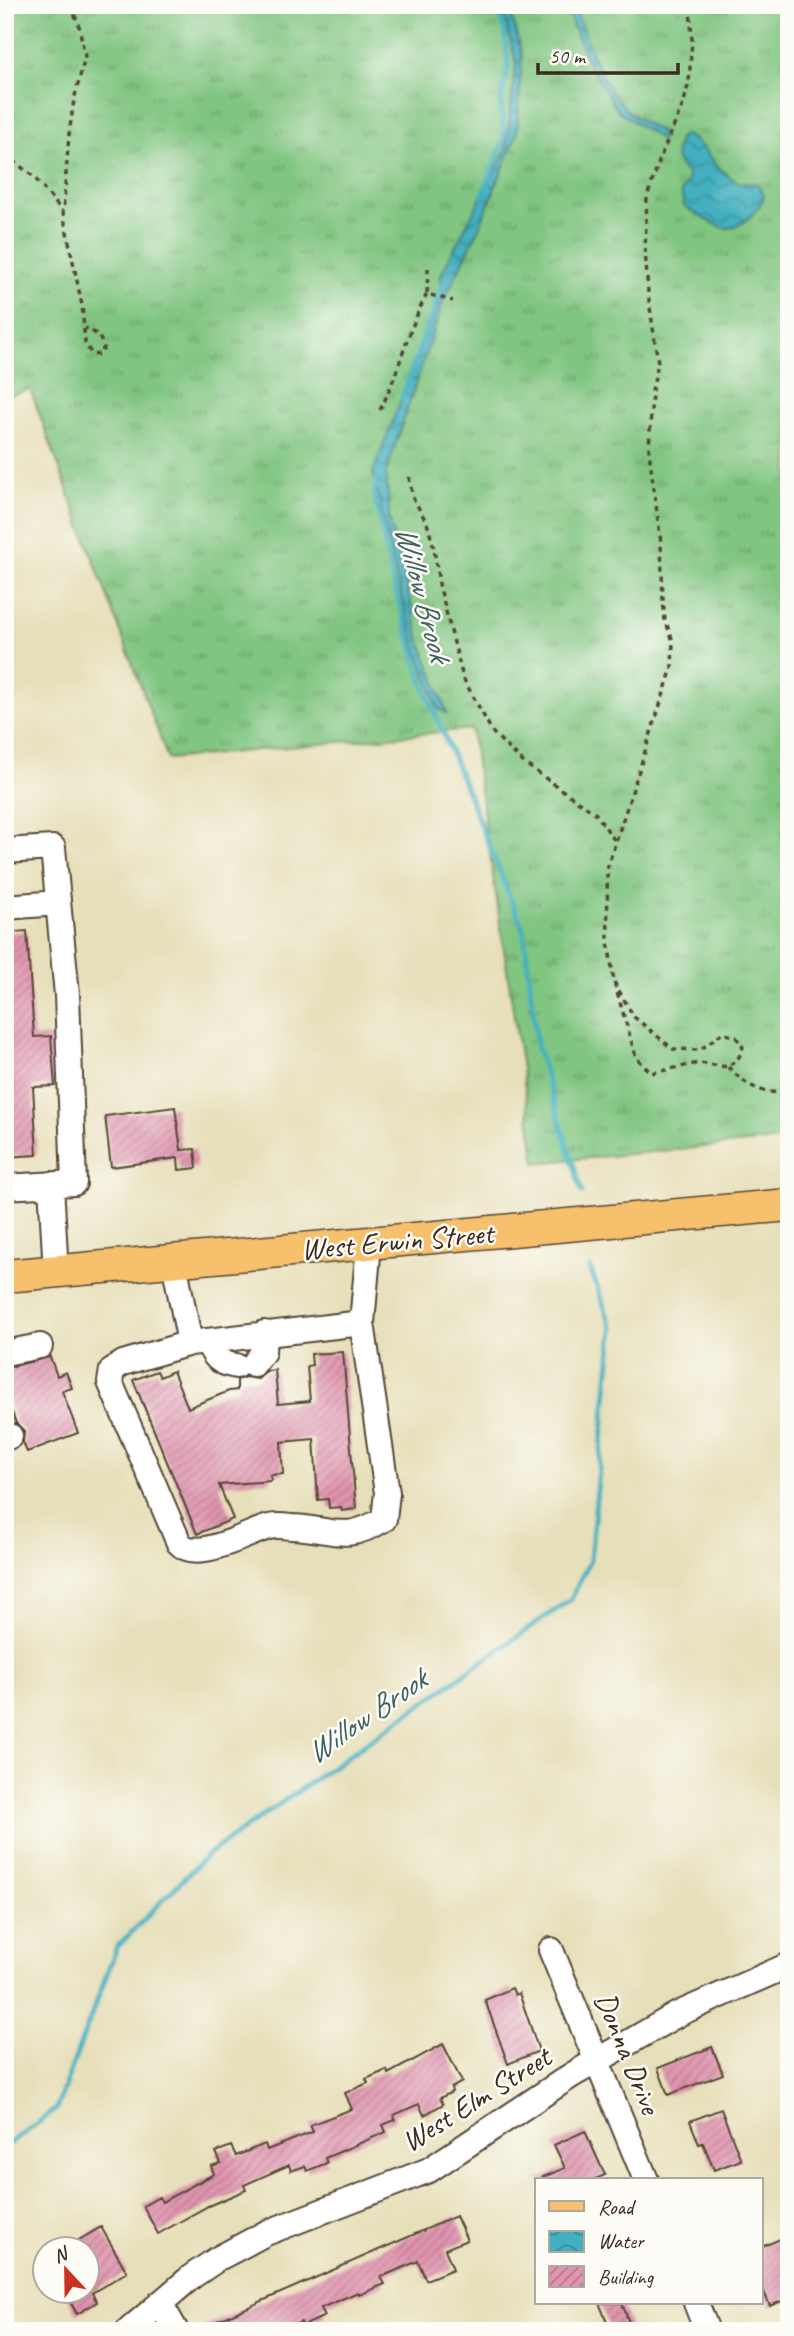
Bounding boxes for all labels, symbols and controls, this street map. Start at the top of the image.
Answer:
scale bar [538,32,678,76]
text: 50 m [549,43,587,69]
water label: Willow Brook [385,521,462,670]
street label: West Erwin Street [299,1213,498,1268]
water label: Willow Brook [297,1656,439,1773]
street label: Donna Drive [586,1987,670,2122]
street label: West Elm Street [394,2037,560,2160]
legend [535,2178,762,2304]
text: Road [598,2194,637,2220]
text: Water [598,2228,645,2254]
north arrow [32,2234,102,2304]
text: N [50,2241,73,2268]
text: Building [598,2264,655,2290]

